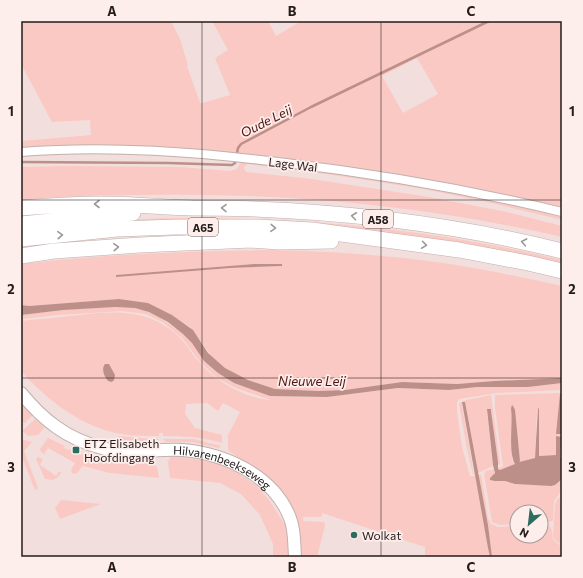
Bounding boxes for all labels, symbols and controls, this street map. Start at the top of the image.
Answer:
text: A [107,3,117,19]
text: B [288,3,297,19]
text: C [467,3,476,19]
water label: Oude Leij [238,101,295,141]
text: 1 [8,103,14,119]
text: 1 [569,103,575,119]
street label: Lage Wal [268,154,318,174]
one-way arrow [94,200,100,208]
one-way arrow [221,204,227,212]
road number: A58 [363,210,393,228]
one-way arrow [351,212,357,221]
road number: A65 [188,218,218,236]
one-way arrow [270,224,276,233]
one-way arrow [57,231,63,240]
one-way arrow [521,238,527,247]
one-way arrow [421,240,427,249]
one-way arrow [113,242,119,251]
text: 2 [7,281,15,297]
text: 2 [568,281,576,297]
water label: Nieuwe Leij [278,373,347,389]
place label: ETZ Elisabeth Hoofdingang [84,436,159,464]
street label: Hilvarenbeekseweg [173,443,275,492]
marker: ETZ Elisabeth Hoofdingang [71,445,81,455]
text: 3 [7,459,15,475]
text: 3 [568,459,576,475]
north arrow [509,504,549,544]
text: N [517,526,531,541]
place label: Wolkat [362,528,401,542]
marker: Wolkat [349,530,359,540]
text: A [107,559,117,575]
text: B [288,559,297,575]
text: C [467,559,476,575]

